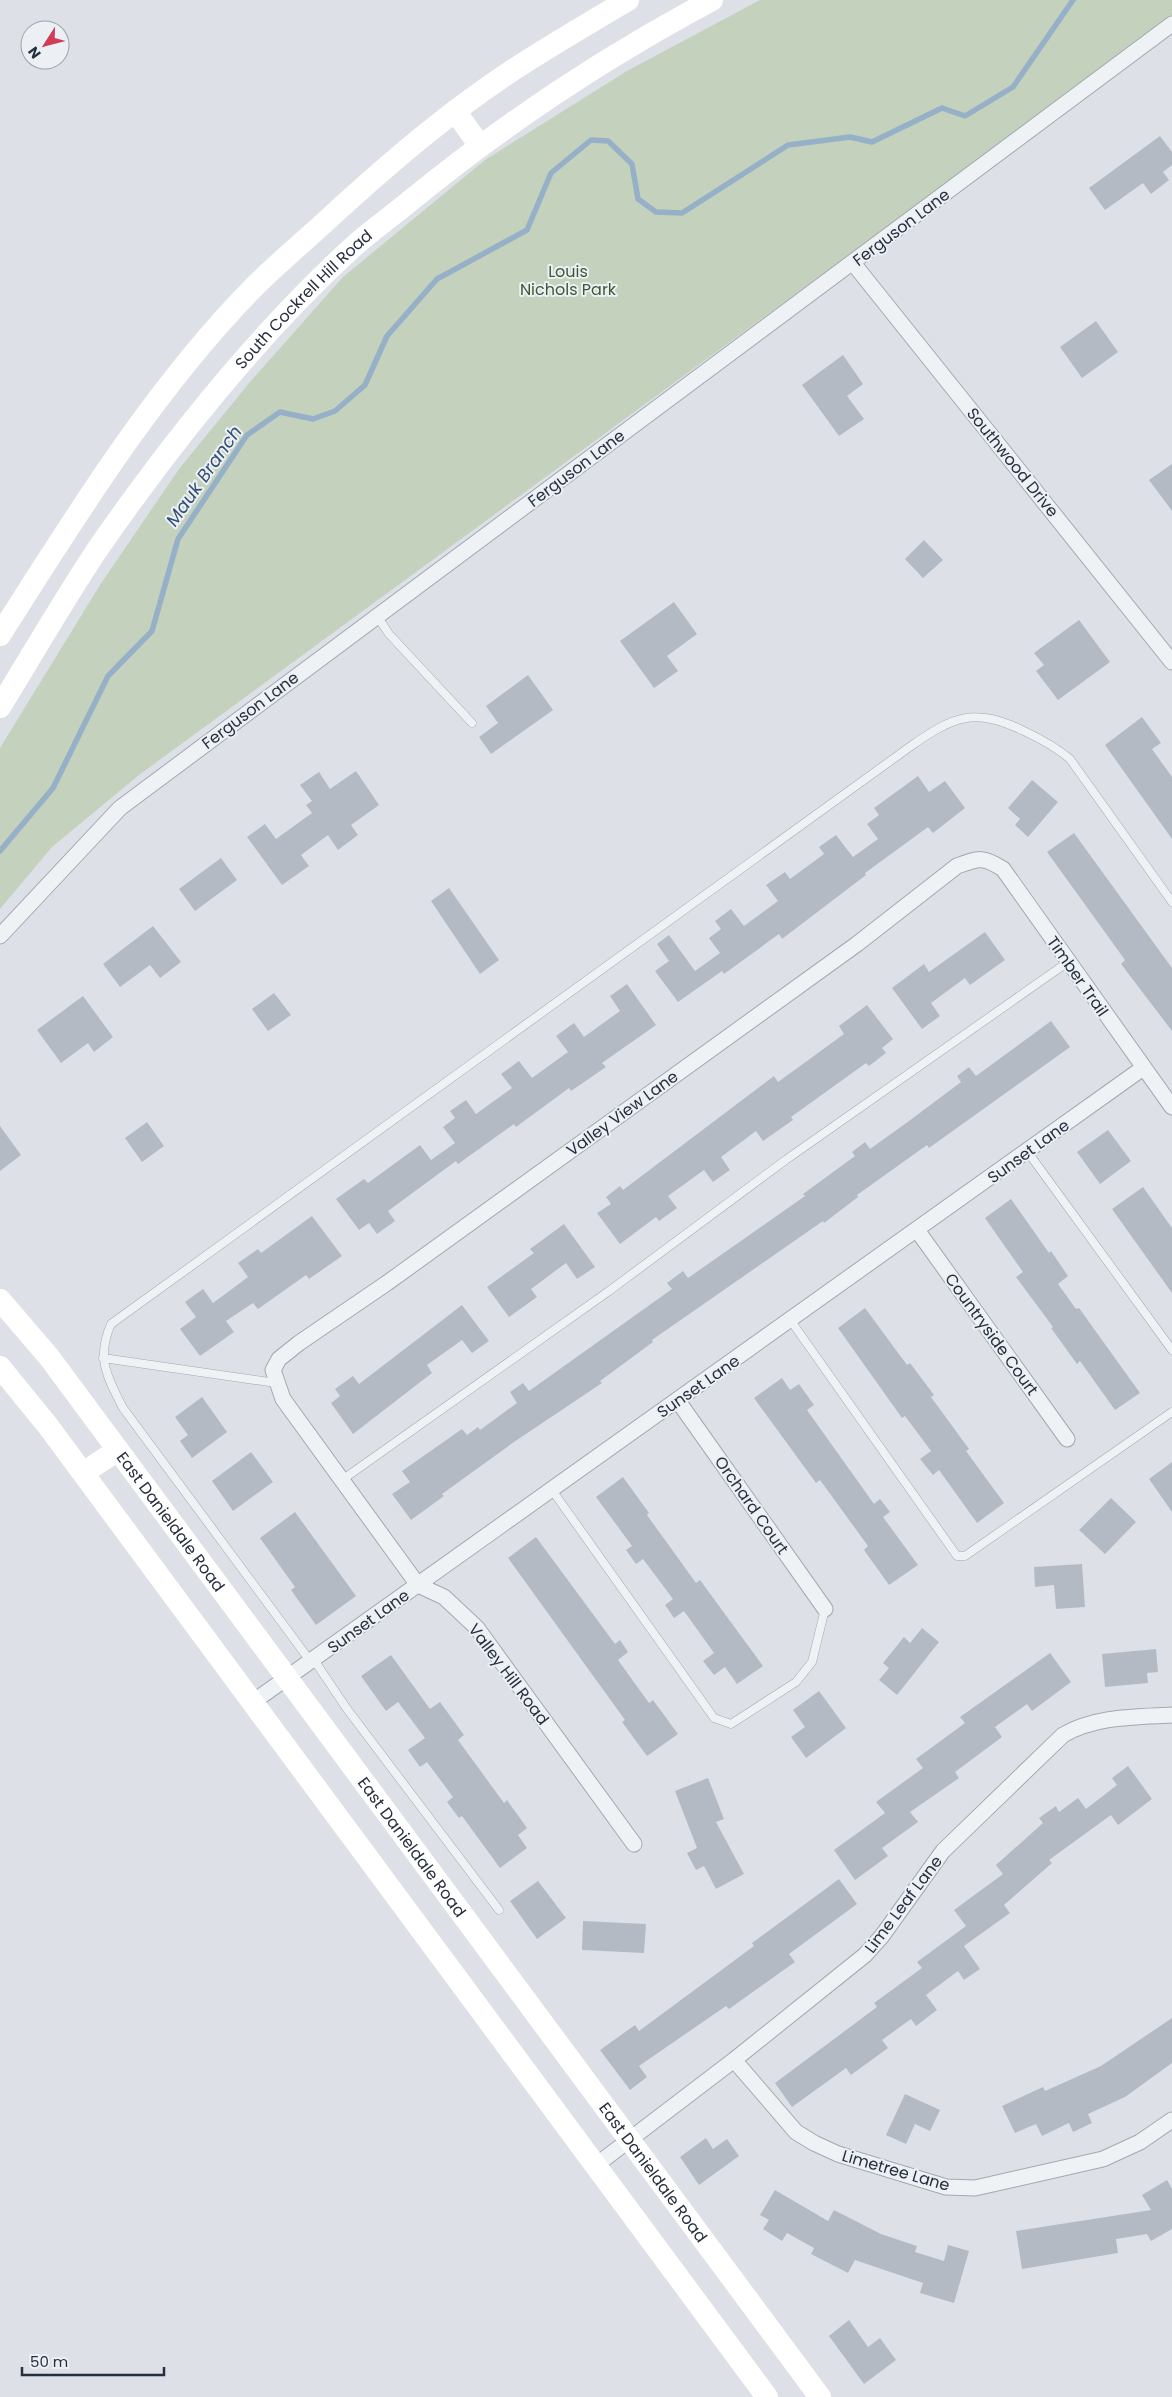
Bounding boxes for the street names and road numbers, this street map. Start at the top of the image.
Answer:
street label: Ferguson Lane [848,183,955,271]
street label: South Cockrell Hill Road [230,224,377,374]
street label: Southwood Drive [961,403,1064,522]
street label: Ferguson Lane [523,424,630,512]
street label: Ferguson Lane [197,666,304,754]
street label: Timber Trail [1041,931,1114,1021]
street label: Valley View Lane [562,1065,683,1162]
street label: Sunset Lane [983,1114,1074,1189]
street label: Countryside Court [939,1269,1044,1400]
street label: Sunset Lane [652,1349,744,1423]
street label: East Danieldale Road [111,1447,230,1597]
street label: Orchard Court [709,1452,794,1559]
street label: Sunset Lane [323,1584,414,1659]
street label: Valley Hill Road [463,1619,554,1730]
street label: East Danieldale Road [352,1772,471,1922]
street label: Lime Leaf Lane [859,1851,948,1958]
street label: East Danieldale Road [593,2098,713,2247]
street label: Limetree Lane [839,2144,952,2197]

